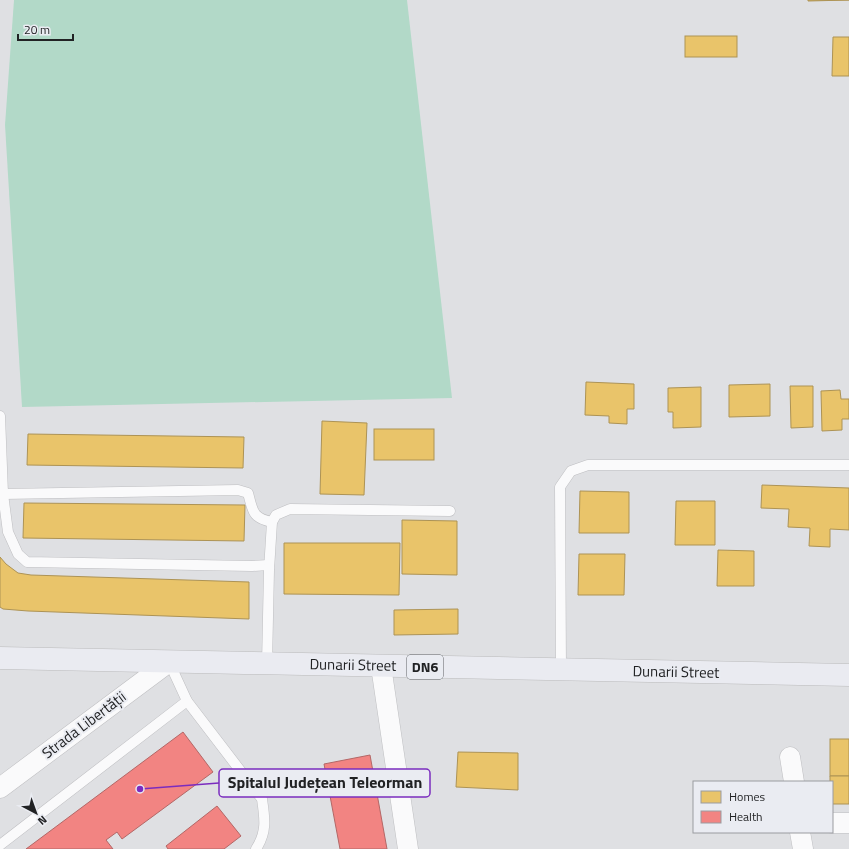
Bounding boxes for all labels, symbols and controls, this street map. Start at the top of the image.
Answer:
scale bar [18,16,73,42]
text: 20 m [24,20,50,39]
street label: Dunarii Street [309,652,397,677]
road number: DN6 [407,655,443,679]
street label: Dunarii Street [632,659,720,684]
street label: Strada Libertății [37,685,131,764]
callout: Spitalul Județean Teleorman [219,769,430,797]
text: Spitalul Județean Teleorman [228,770,422,794]
legend [693,781,833,833]
text: Homes [729,787,765,806]
north arrow [16,793,56,833]
text: Health [729,807,763,826]
text: N [34,812,51,829]

